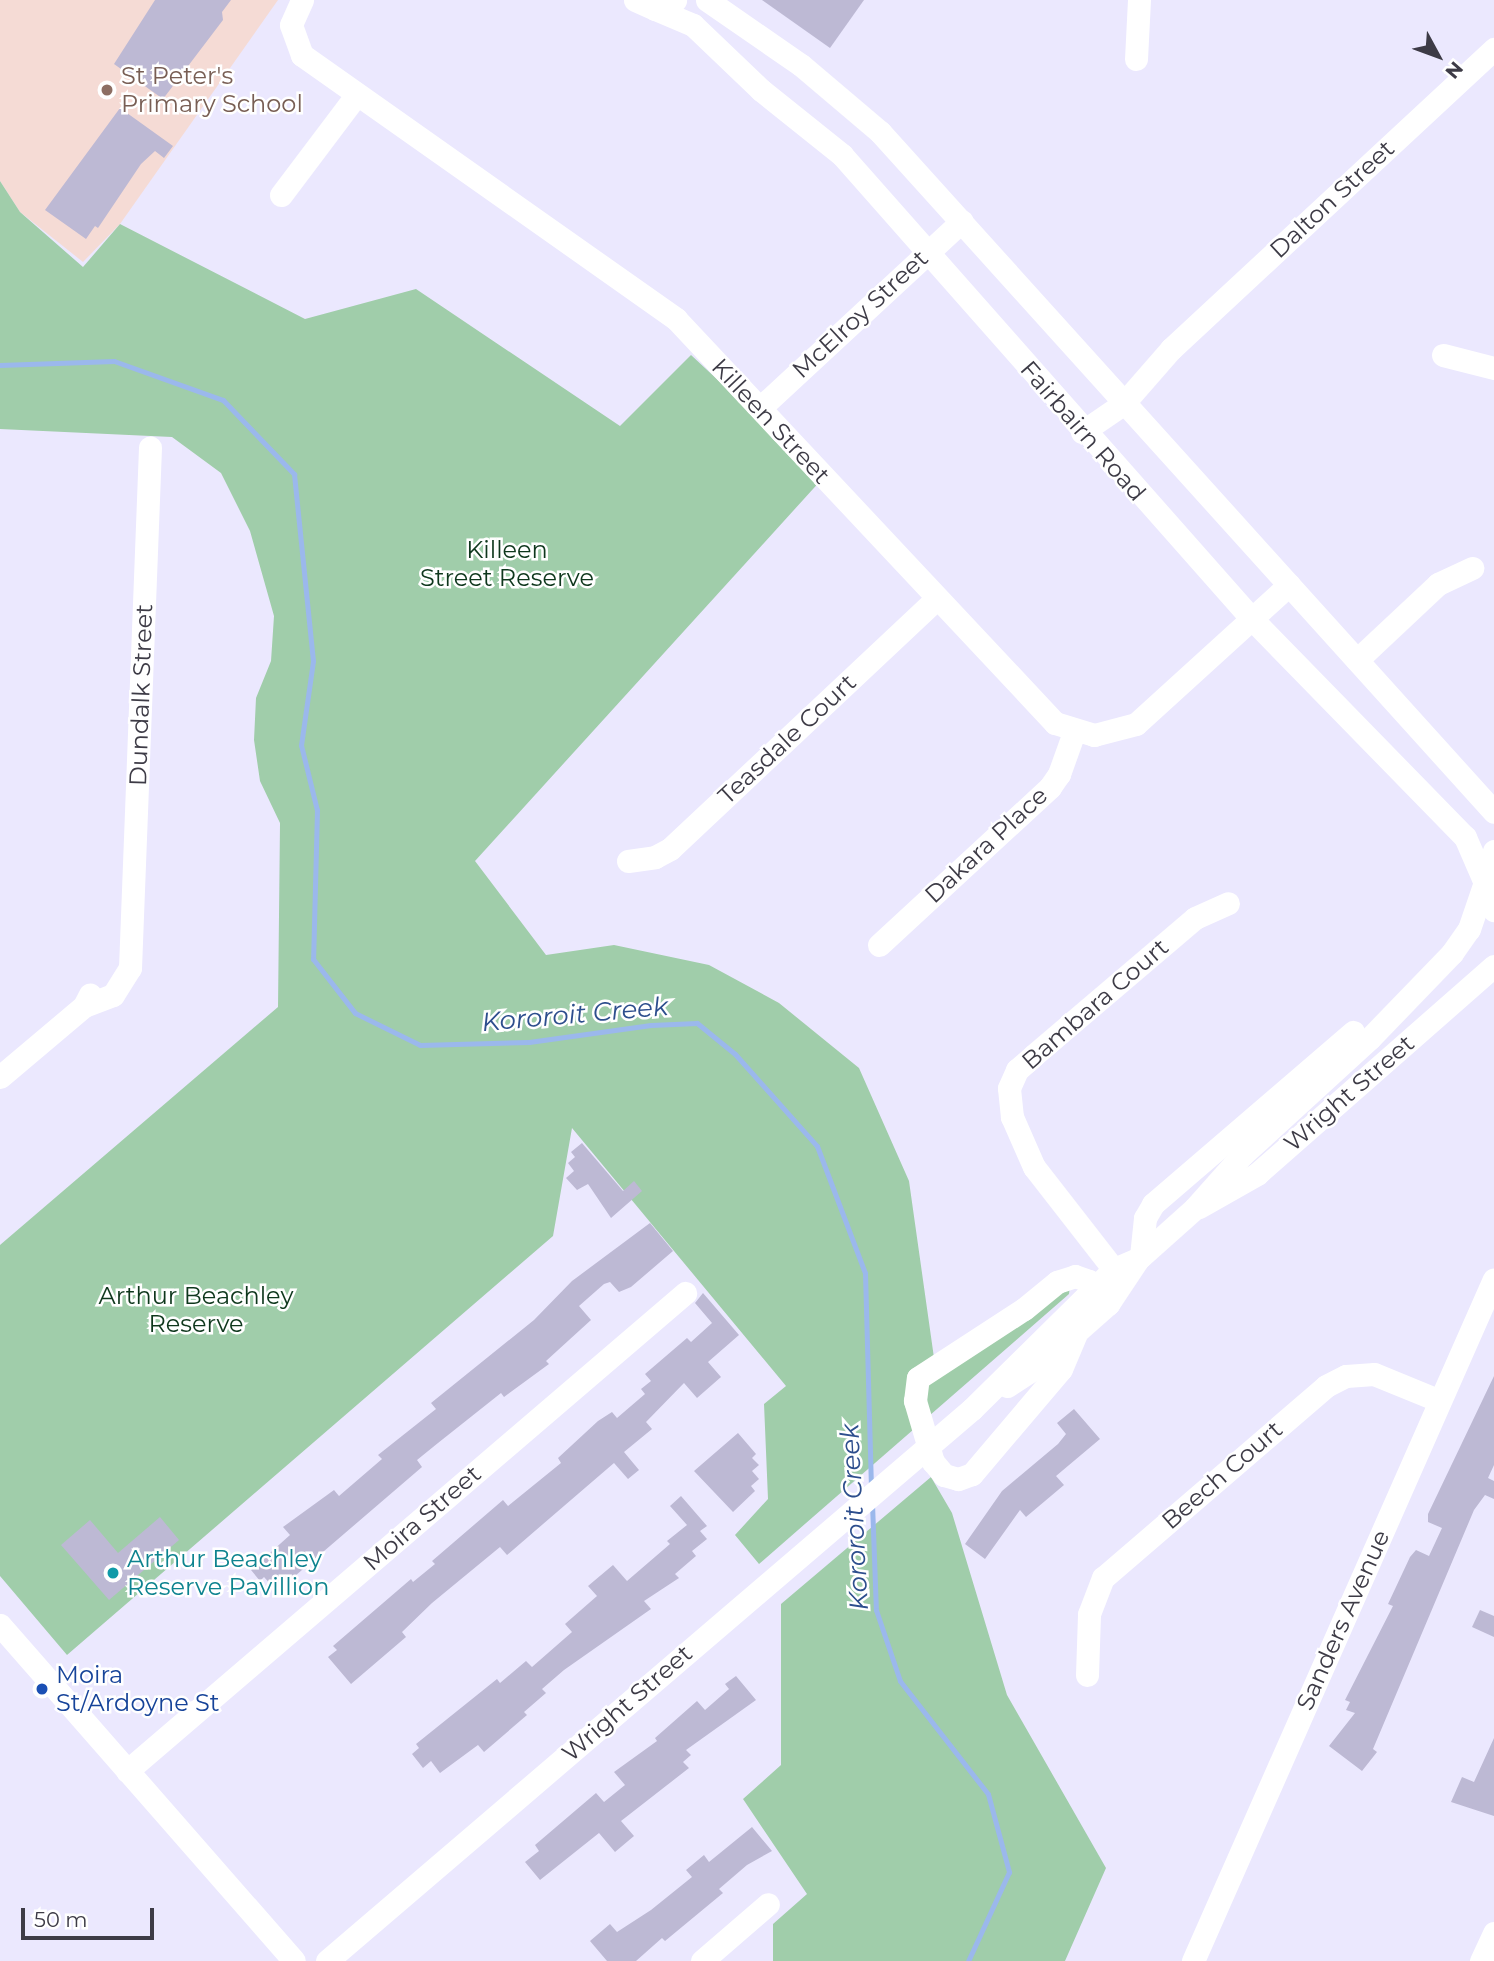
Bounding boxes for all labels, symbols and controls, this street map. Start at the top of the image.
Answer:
north arrow [1403,21,1473,91]
text: N [1441,57,1468,83]
place label: St Peter's Primary School [121,62,303,118]
marker: St Peter's Primary School [99,82,115,98]
street label: Dalton Street [1264,134,1400,264]
street label: McElroy Street [786,244,934,384]
street label: Killeen Street [706,352,836,490]
street label: Fairbairn Road [1014,355,1152,507]
park label: Killeen Street Reserve [420,536,594,592]
street label: Dundalk Street [123,603,159,787]
street label: Teasdale Court [712,668,862,810]
street label: Dakara Place [919,781,1053,909]
street label: Bambara Court [1016,933,1174,1075]
water label: Kororoit Creek [481,991,669,1039]
street label: Wright Street [1278,1029,1420,1157]
park label: Arthur Beachley Reserve [99,1282,293,1338]
street label: Beech Court [1156,1415,1288,1535]
water label: Kororoit Creek [835,1423,875,1611]
street label: Moira Street [357,1459,487,1577]
street label: Sanders Avenue [1290,1526,1396,1714]
place label: Arthur Beachley Reserve Pavillion [127,1545,329,1601]
marker: Arthur Beachley Reserve Pavillion [105,1565,121,1581]
street label: Wright Street [556,1639,698,1767]
place label: Moira St/Ardoyne St [56,1661,220,1717]
marker: Moira St/Ardoyne St [34,1681,50,1697]
scale bar [24,1895,158,1939]
text: 50 m [34,1907,88,1932]

